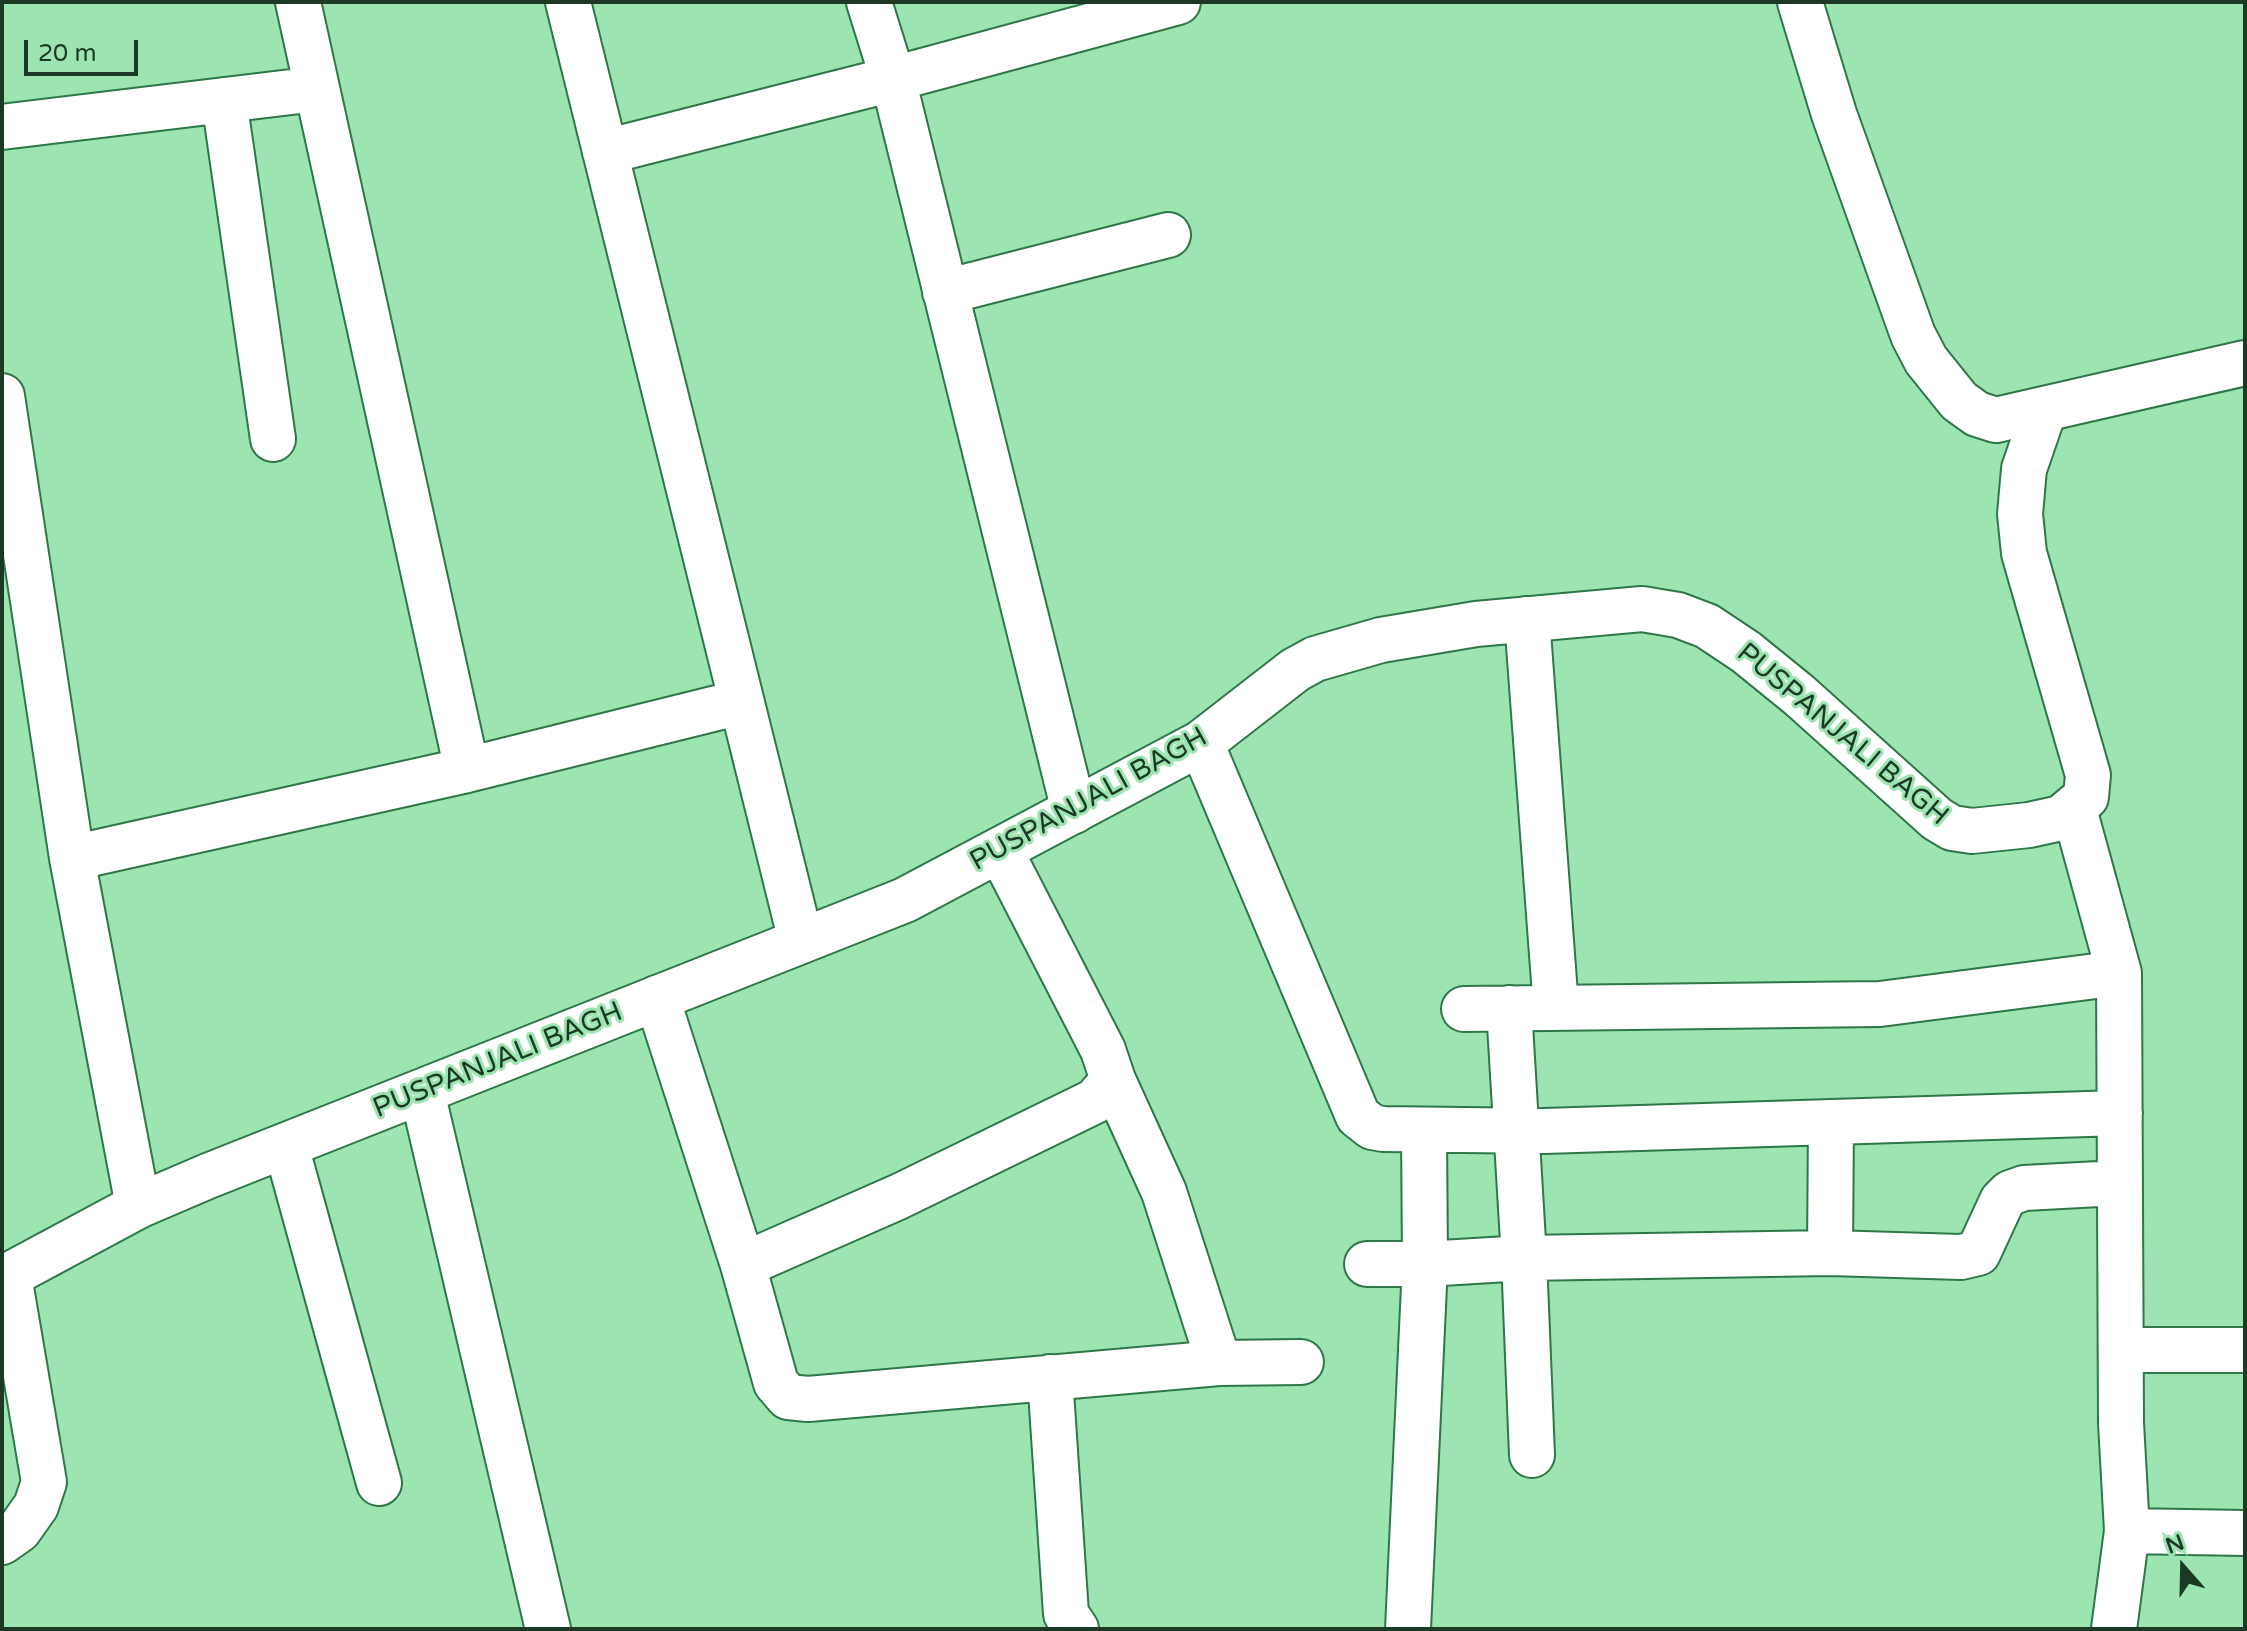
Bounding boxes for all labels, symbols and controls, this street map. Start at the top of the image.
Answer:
scale bar [28,24,142,74]
text: 20 m [38,39,96,68]
street label: PUSPANJALI BAGH [1729,637,1955,833]
street label: PUSPANJALI BAGH [965,721,1213,879]
street label: PUSPANJALI BAGH [368,996,628,1126]
north arrow [2143,1527,2223,1607]
text: N [2162,1529,2188,1560]

